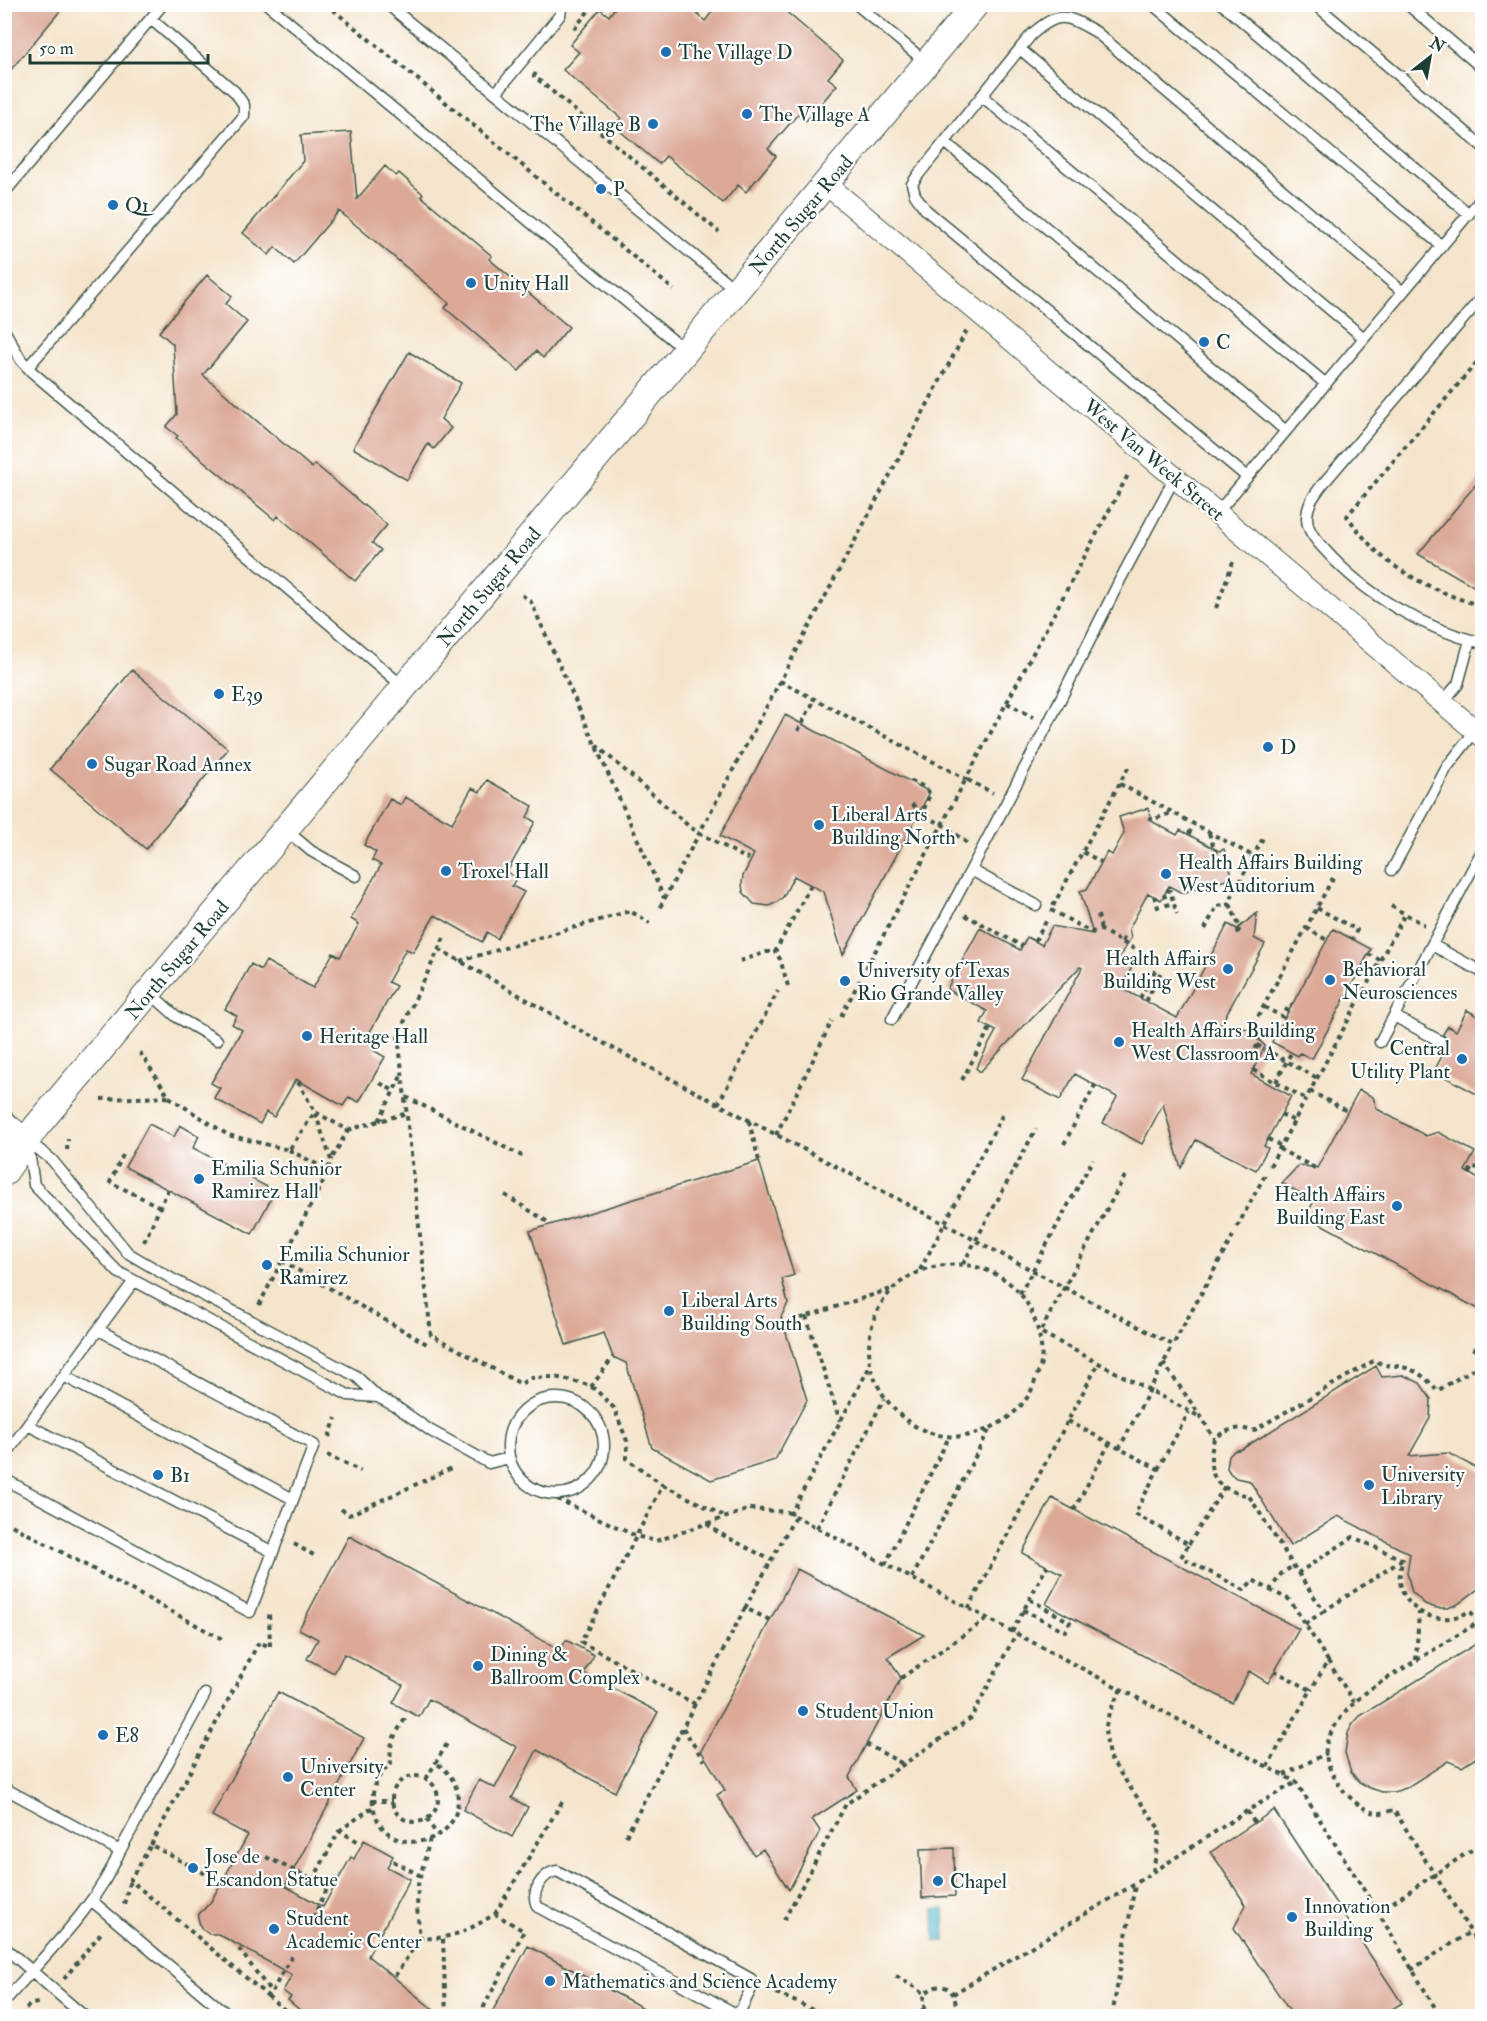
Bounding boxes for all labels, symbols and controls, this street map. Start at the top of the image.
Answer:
scale bar [30,27,208,65]
north arrow [1400,27,1460,87]
text: N [1425,32,1449,58]
text: 50 m [39,37,74,60]
place label: The Village D [678,40,792,65]
marker: The Village D [659,45,673,59]
place label: The Village A [759,102,870,127]
marker: The Village A [740,107,754,121]
place label: The Village B [530,112,641,137]
marker: The Village B [646,117,660,131]
street label: North Sugar Road [744,150,858,280]
place label: P [613,177,625,202]
marker: P [594,182,608,196]
place label: Q1 [125,193,155,218]
marker: Q1 [106,198,120,212]
place label: Unity Hall [483,271,569,296]
marker: Unity Hall [464,276,478,290]
place label: C [1216,330,1231,355]
marker: C [1197,335,1211,349]
street label: West Van Week Street [1077,393,1230,527]
street label: North Sugar Road [432,522,546,652]
place label: E39 [231,682,263,707]
marker: E39 [212,687,226,701]
place label: D [1280,735,1296,760]
marker: D [1261,740,1275,754]
place label: Sugar Road Annex [104,752,252,777]
marker: Sugar Road Annex [85,757,99,771]
place label: Liberal Arts Building North [831,802,956,850]
marker: Liberal Arts Building North [812,818,826,832]
place label: Health Affairs Building West Auditorium [1177,850,1363,898]
place label: Troxel Hall [458,859,549,884]
marker: Troxel Hall [439,864,453,878]
marker: Health Affairs Building West Auditorium [1159,867,1173,881]
street label: North Sugar Road [120,895,234,1025]
place label: Health Affairs Building West [1102,946,1217,994]
place label: Behavioral Neurosciences [1342,957,1457,1005]
place label: University of Texas Rio Grande Valley [857,958,1010,1006]
marker: Health Affairs Building West [1221,962,1235,976]
marker: Behavioral Neurosciences [1323,973,1337,987]
marker: University of Texas Rio Grande Valley [838,974,852,988]
place label: Health Affairs Building West Classroom A [1130,1018,1316,1066]
place label: Heritage Hall [319,1024,428,1049]
marker: Heritage Hall [300,1029,314,1043]
marker: Health Affairs Building West Classroom A [1112,1035,1126,1049]
place label: Central Utility Plant [1350,1036,1451,1084]
marker: Central Utility Plant [1455,1052,1469,1066]
place label: Emilia Schunior Ramirez Hall [211,1156,342,1204]
marker: Emilia Schunior Ramirez Hall [192,1172,206,1186]
place label: Health Affairs Building East [1274,1182,1386,1230]
marker: Health Affairs Building East [1390,1199,1404,1213]
place label: Emilia Schunior Ramirez [279,1242,410,1290]
marker: Emilia Schunior Ramirez [260,1258,274,1272]
place label: Liberal Arts Building South [681,1288,803,1336]
marker: Liberal Arts Building South [662,1304,676,1318]
place label: University Library [1381,1462,1466,1510]
place label: B1 [170,1463,190,1488]
marker: B1 [151,1468,165,1482]
marker: University Library [1362,1478,1376,1492]
place label: Dining & Ballroom Complex [490,1642,640,1691]
marker: Dining & Ballroom Complex [471,1659,485,1673]
place label: Student Union [815,1699,934,1724]
marker: Student Union [796,1704,810,1718]
place label: E8 [115,1723,139,1748]
marker: E8 [96,1728,110,1742]
place label: University Center [300,1754,385,1802]
marker: University Center [281,1770,295,1784]
place label: Jose de Escandon Statue [204,1844,338,1892]
marker: Jose de Escandon Statue [186,1861,200,1875]
place label: Chapel [950,1869,1007,1895]
marker: Chapel [931,1874,945,1888]
place label: Innovation Building [1304,1894,1391,1942]
place label: Student Academic Center [285,1906,422,1954]
marker: Innovation Building [1285,1910,1299,1924]
marker: Student Academic Center [267,1922,281,1936]
place label: Mathematics and Science Academy [562,1969,838,1994]
marker: Mathematics and Science Academy [543,1974,557,1988]

